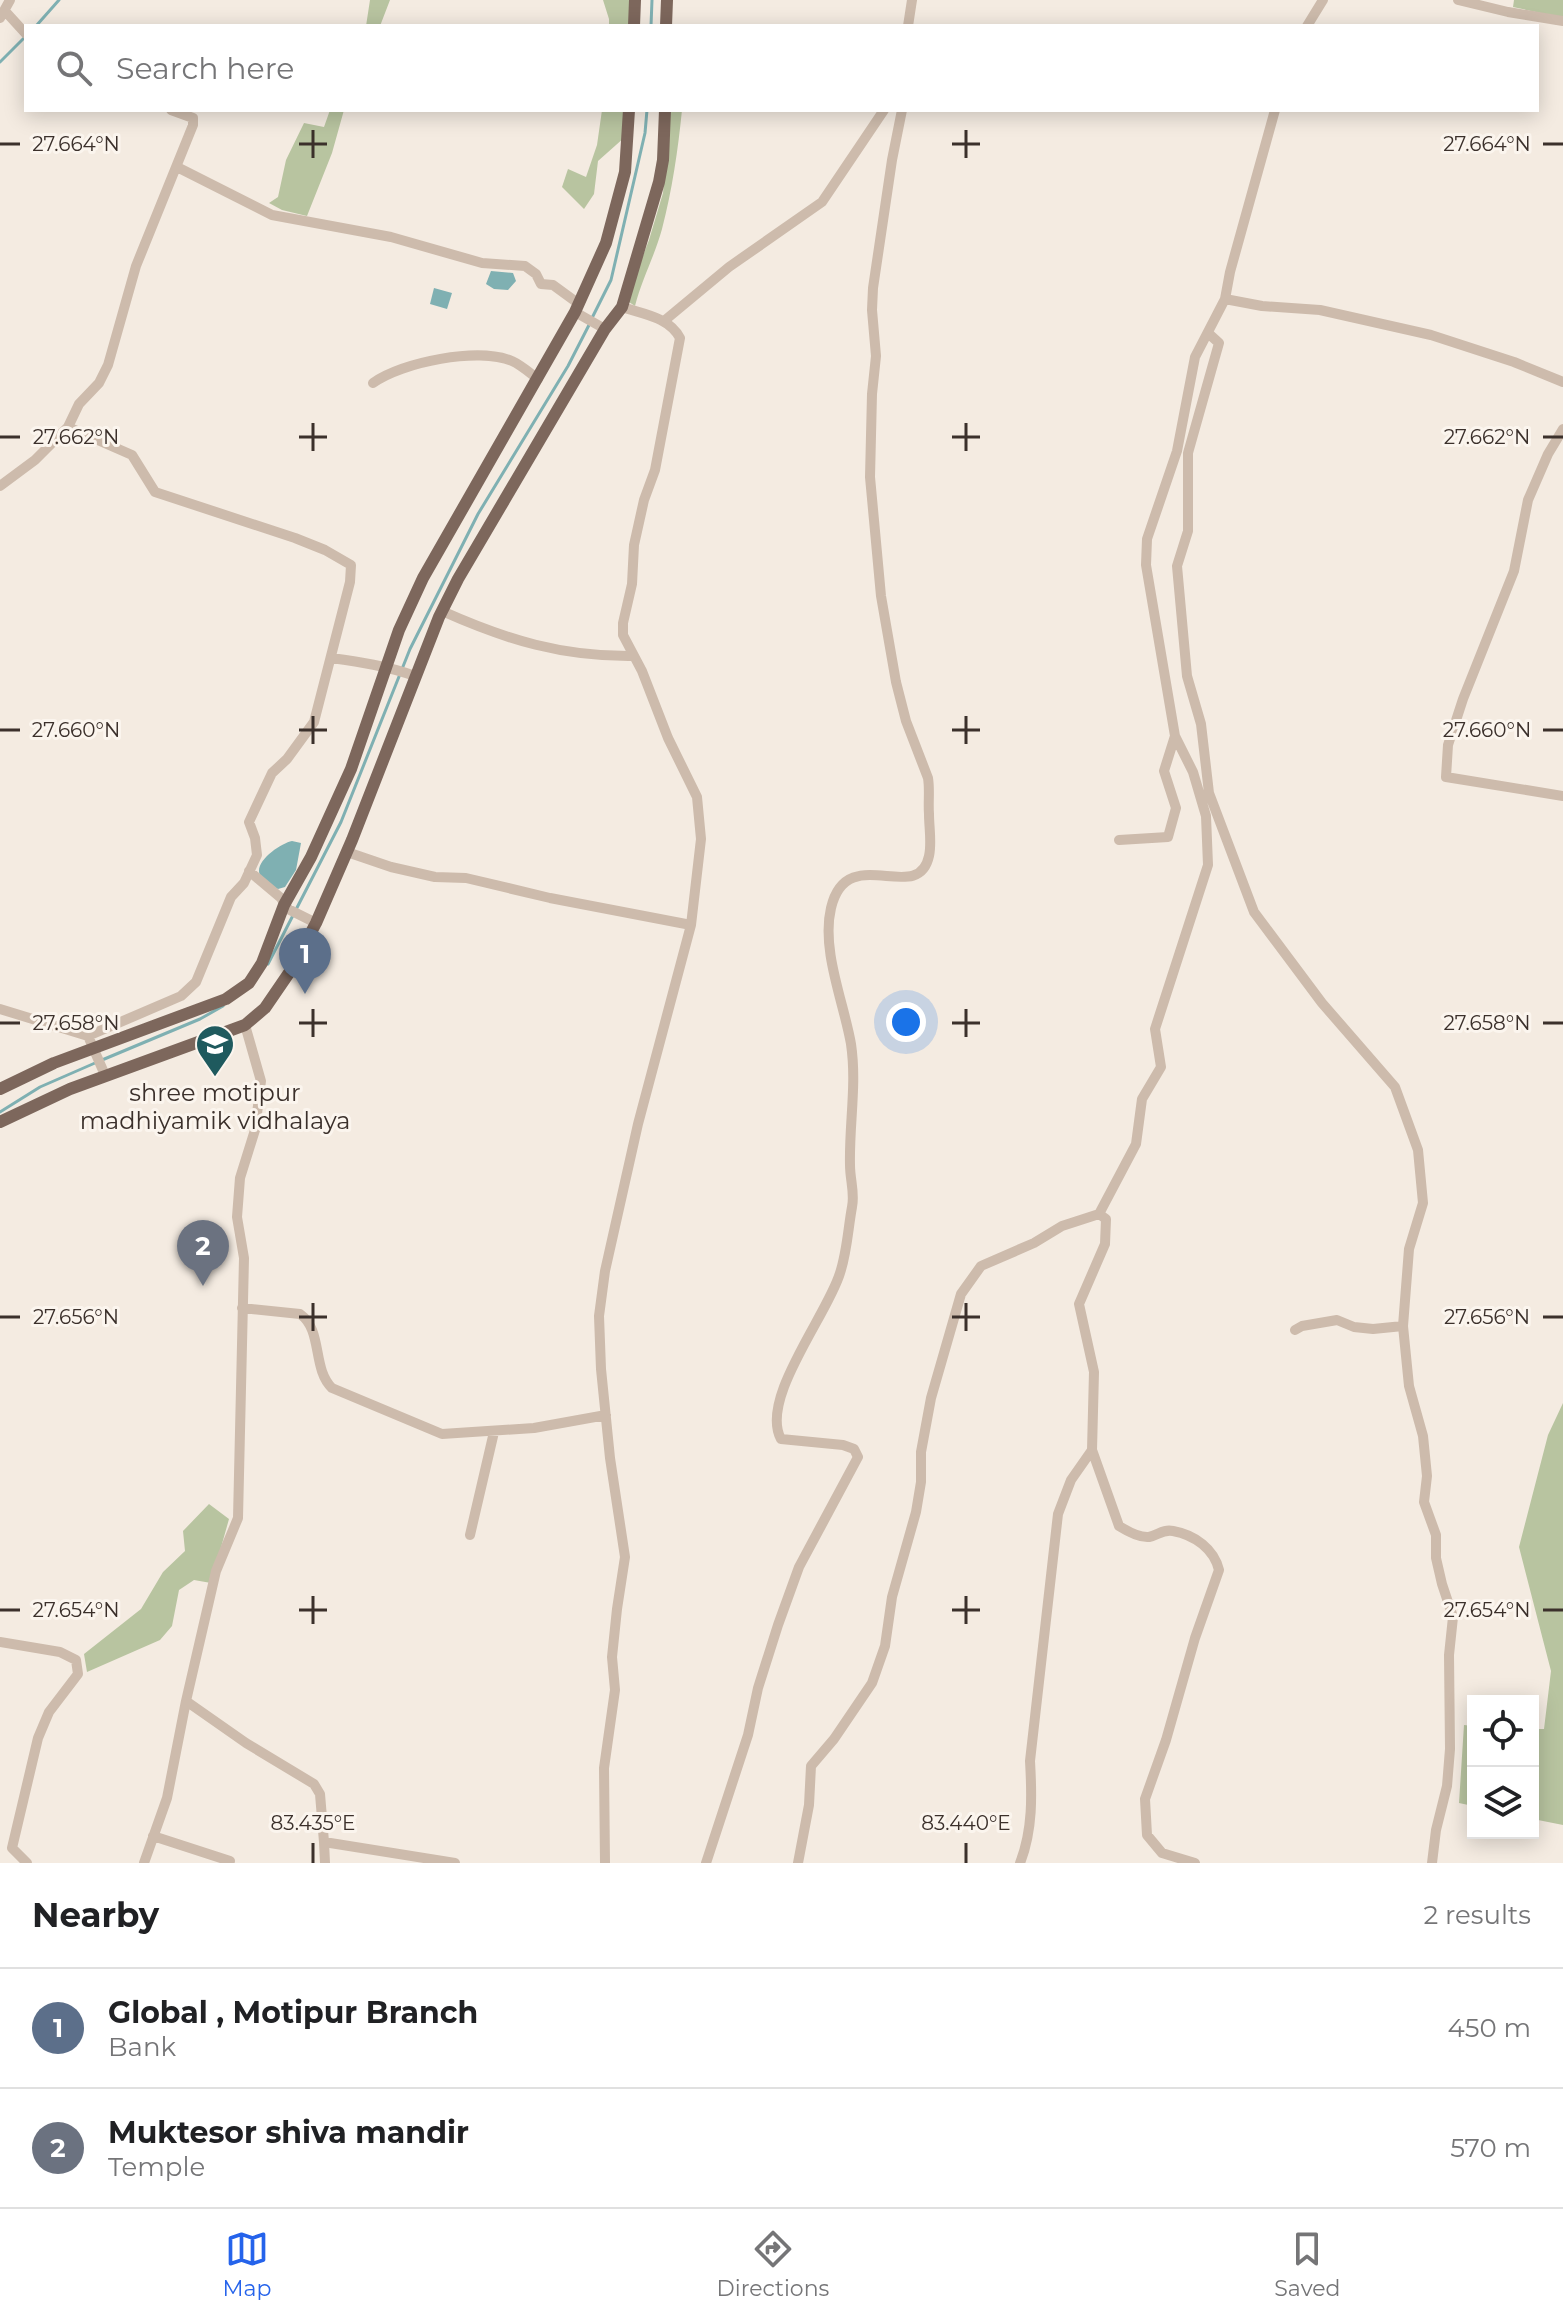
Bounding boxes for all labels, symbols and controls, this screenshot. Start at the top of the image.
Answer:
search box [24,24,1539,112]
icon: search [52,46,96,90]
text: Search here [116,50,294,87]
text: 27.664°N [32,132,120,156]
text: 27.664°N [1443,132,1531,156]
text: 27.662°N [33,425,119,449]
text: 27.662°N [1444,425,1530,449]
text: 27.660°N [32,718,120,742]
text: 27.660°N [1443,718,1531,742]
pin: 1 [279,928,331,994]
your location [886,1002,926,1042]
text: 27.658°N [33,1011,119,1035]
text: 27.658°N [1444,1011,1530,1035]
school or university icon: shree motipur madhiyamik vidhalaya [194,1023,236,1078]
place label: shree motipur madhiyamik vidhalaya [80,1078,350,1135]
pin: 2 [177,1220,229,1286]
text: 27.656°N [33,1305,119,1329]
text: 27.656°N [1444,1305,1530,1329]
text: 27.654°N [33,1598,119,1622]
text: 27.654°N [1444,1598,1530,1622]
map controls [1467,1695,1539,1839]
button: locate [1467,1695,1539,1767]
button: layers [1467,1767,1539,1839]
text: 83.435°E [271,1811,355,1835]
text: 83.440°E [921,1811,1011,1835]
text: Nearby [32,1894,159,1936]
text: 2 results [1423,1899,1531,1931]
text: Global , Motipur Branch [108,1994,478,2031]
text: 1 [53,2012,63,2044]
text: 450 m [1448,2012,1531,2044]
text: Bank [108,2031,176,2063]
text: Muktesor shiva mandir [108,2114,469,2151]
text: 2 [50,2132,66,2164]
text: 570 m [1450,2132,1531,2164]
text: Temple [108,2151,205,2183]
tab: Map [223,2227,271,2302]
tab: Directions [717,2227,829,2302]
tab: Saved [1274,2227,1340,2302]

